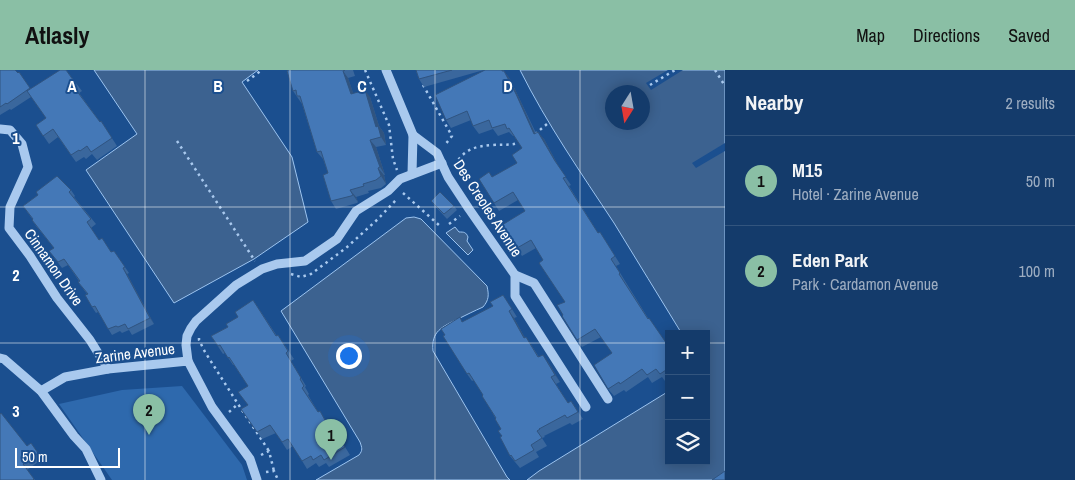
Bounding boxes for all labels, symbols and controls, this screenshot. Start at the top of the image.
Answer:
text: Atlasly [25,19,90,51]
text: Map [856,23,885,48]
text: Directions [913,23,980,48]
text: Saved [1008,23,1050,48]
text: A [67,75,77,97]
text: B [213,75,223,97]
text: C [357,75,367,97]
text: D [503,75,513,97]
north arrow [605,85,650,130]
text: Nearby [745,88,803,117]
text: 2 results [1005,92,1055,114]
text: 1 [12,127,20,149]
street label: Des Creoles Avenue [449,155,527,261]
text: M15 [792,157,822,183]
text: 1 [757,170,765,192]
text: 50 m [1026,170,1055,192]
text: Hotel · Zarine Avenue [792,183,919,205]
street label: Cinnamon Drive [20,224,88,310]
text: Eden Park [792,247,868,273]
text: 2 [757,260,765,282]
text: 100 m [1019,260,1055,282]
text: 2 [12,264,20,286]
text: Park · Cardamon Avenue [792,273,938,295]
map controls [665,330,710,465]
button: + [665,330,710,375]
street label: Zarine Avenue [94,338,176,368]
your location [336,343,362,369]
button: − [665,375,710,420]
pin: 2 [133,394,165,435]
text: 3 [12,400,20,422]
pin: 1 [315,419,347,460]
button: layers [665,420,710,465]
scale bar [15,445,120,468]
text: 50 m [22,448,48,466]

